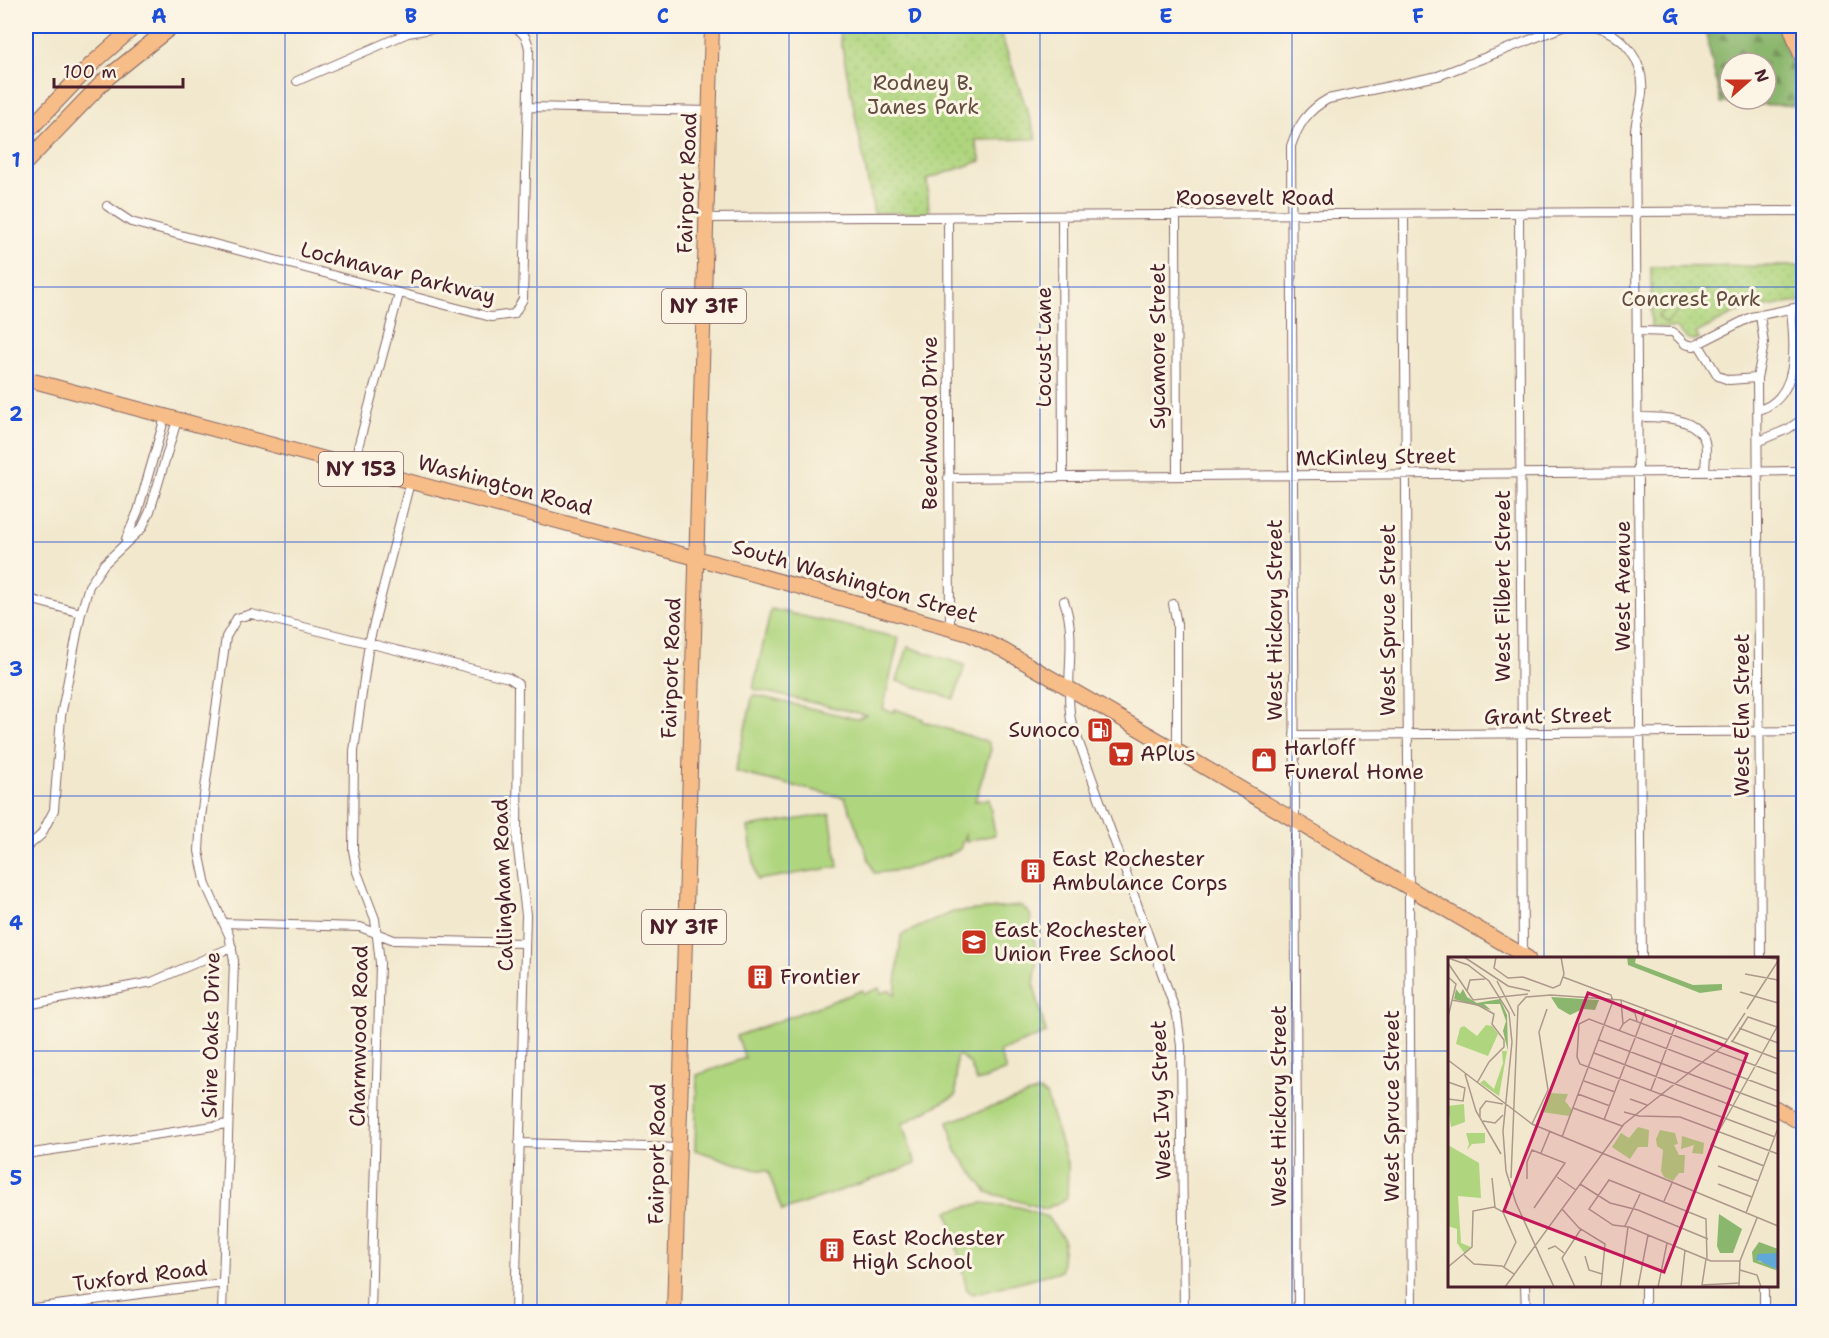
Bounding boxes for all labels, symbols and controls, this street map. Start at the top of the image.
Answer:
text: A [151,3,167,29]
text: B [405,3,417,29]
text: C [657,3,669,29]
text: D [908,3,922,29]
text: E [1159,3,1173,29]
text: F [1412,3,1424,29]
text: G [1662,3,1678,29]
scale bar [54,51,183,89]
north arrow [1718,51,1778,111]
text: 100 m [63,60,117,84]
text: N [1749,66,1774,85]
park label: Rodney B. Janes Park [867,69,979,121]
street label: Fairport Road [671,112,703,254]
text: 1 [11,147,21,173]
street label: Roosevelt Road [1176,184,1334,212]
street label: Lochnavar Parkway [298,235,498,311]
street label: Sycamore Street [1144,263,1172,429]
park label: Concrest Park [1621,285,1761,313]
street label: Locust Lane [1030,287,1058,407]
road number: NY 31F [662,289,746,323]
street label: Beechwood Drive [916,336,944,510]
text: 2 [9,401,23,427]
street label: McKinley Street [1295,442,1457,472]
street label: Washington Road [414,448,596,522]
road number: NY 153 [319,452,403,486]
street label: West Filbert Street [1489,490,1517,682]
street label: West Hickory Street [1261,519,1289,721]
street label: West Avenue [1609,520,1637,652]
street label: West Spruce Street [1374,524,1402,716]
street label: South Washington Street [729,532,981,630]
street label: Fairport Road [655,597,687,739]
street label: West Elm Street [1728,633,1756,797]
text: 3 [9,656,23,682]
street label: Grant Street [1484,701,1612,731]
fuel station icon: Sunoco [1085,715,1115,745]
place label: Sunoco [1009,716,1080,744]
place label: Harloff Funeral Home [1284,734,1424,786]
supermarket icon: APlus [1106,739,1136,769]
place label: APlus [1140,740,1196,768]
shop icon: Harloff Funeral Home [1249,745,1279,775]
street label: Callingham Road [486,798,520,972]
place label: East Rochester Ambulance Corps [1052,845,1228,897]
building icon: East Rochester Ambulance Corps [1018,856,1048,886]
text: 4 [9,910,23,936]
road number: NY 31F [642,910,726,944]
place label: East Rochester Union Free School [994,916,1176,968]
school or university icon: East Rochester Union Free School [959,927,989,957]
street label: Charmwood Road [343,945,375,1127]
street label: Shire Oaks Drive [196,951,226,1119]
inset map [1448,957,1778,1287]
building icon: Frontier [745,962,775,992]
place label: Frontier [780,963,861,991]
street label: West Hickory Street [1265,1005,1293,1207]
street label: West Spruce Street [1378,1010,1406,1202]
street label: West Ivy Street [1144,1020,1178,1180]
street label: Fairport Road [642,1083,672,1225]
text: 5 [10,1165,22,1191]
place label: East Rochester High School [852,1224,1005,1276]
building icon: East Rochester High School [817,1235,847,1265]
street label: Tuxford Road [71,1254,209,1298]

